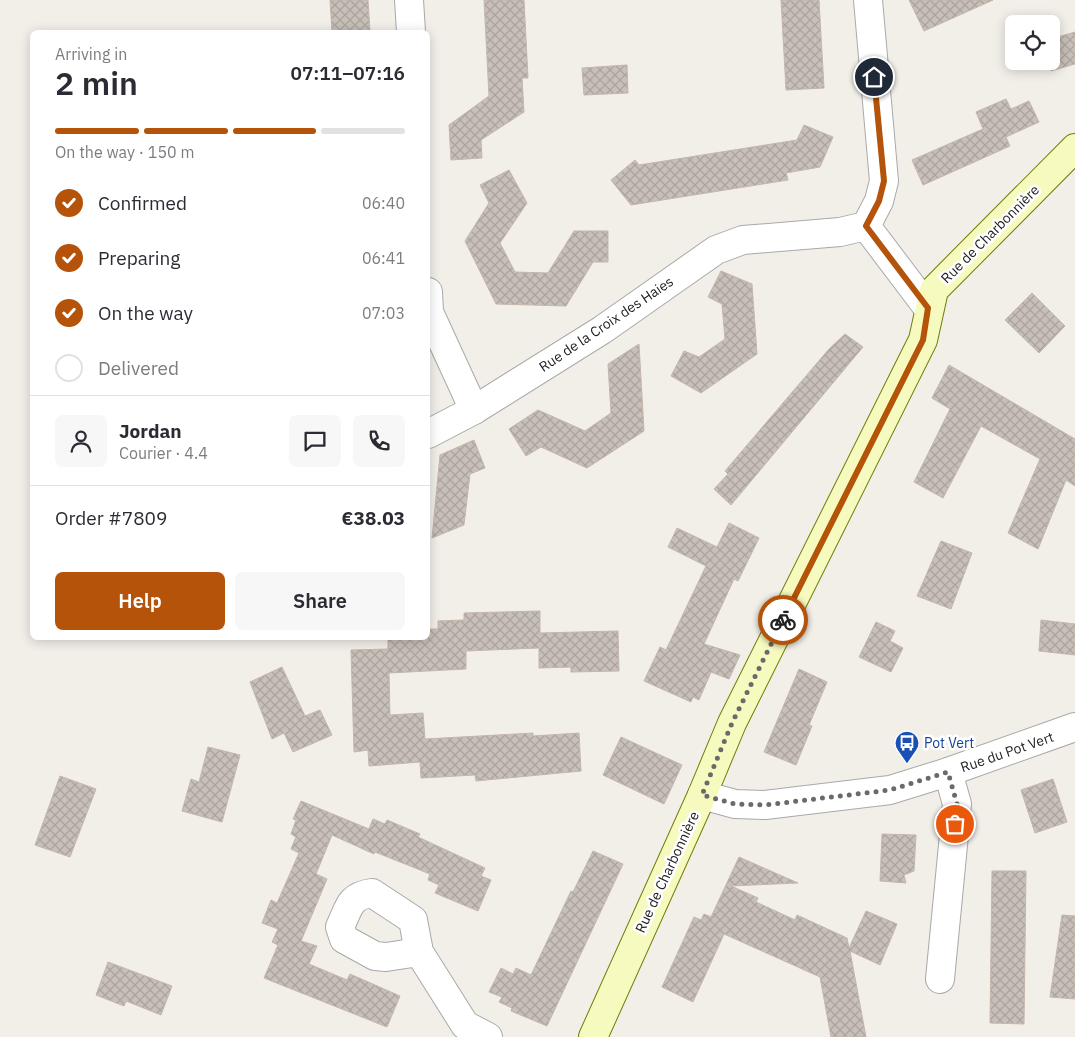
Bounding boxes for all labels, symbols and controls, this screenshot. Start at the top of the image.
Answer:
map controls [1005,15,1060,70]
button: locate [1005,15,1060,70]
text: Arriving in [55,44,127,64]
pin [853,56,895,98]
text: 07:11–07:16 [291,61,405,85]
text: 2 min [55,62,138,104]
icon: home [860,63,888,91]
text: On the way · 150 m [55,142,194,162]
street label: Rue de Charbonnière [937,181,1043,287]
icon: check [55,189,83,217]
text: Confirmed [98,191,187,215]
text: 06:40 [362,193,405,213]
icon: check [55,244,83,272]
text: Preparing [98,246,180,270]
text: 06:41 [362,248,405,268]
street label: Rue de la Croix des Haies [535,272,677,376]
icon: check [55,299,83,327]
text: On the way [98,301,193,325]
text: 07:03 [362,303,405,323]
text: Delivered [98,356,179,380]
button: person [55,415,107,467]
button: chat [289,415,341,467]
button: phone [353,415,405,467]
text: Jordan [119,419,182,443]
text: Courier · 4.4 [119,443,208,463]
text: Order #7809 [55,506,167,530]
text: €38.03 [342,506,405,530]
button: Help [55,572,225,630]
button: Share [235,572,405,630]
courier [758,595,808,645]
icon: bike [769,606,797,634]
street label: Rue du Pot Vert [958,728,1056,776]
bus stop icon: Pot Vert [894,730,920,764]
place label: Pot Vert [924,734,974,752]
pin [934,803,976,845]
street label: Rue de Charbonnière [631,808,703,936]
icon: bag [941,810,969,838]

